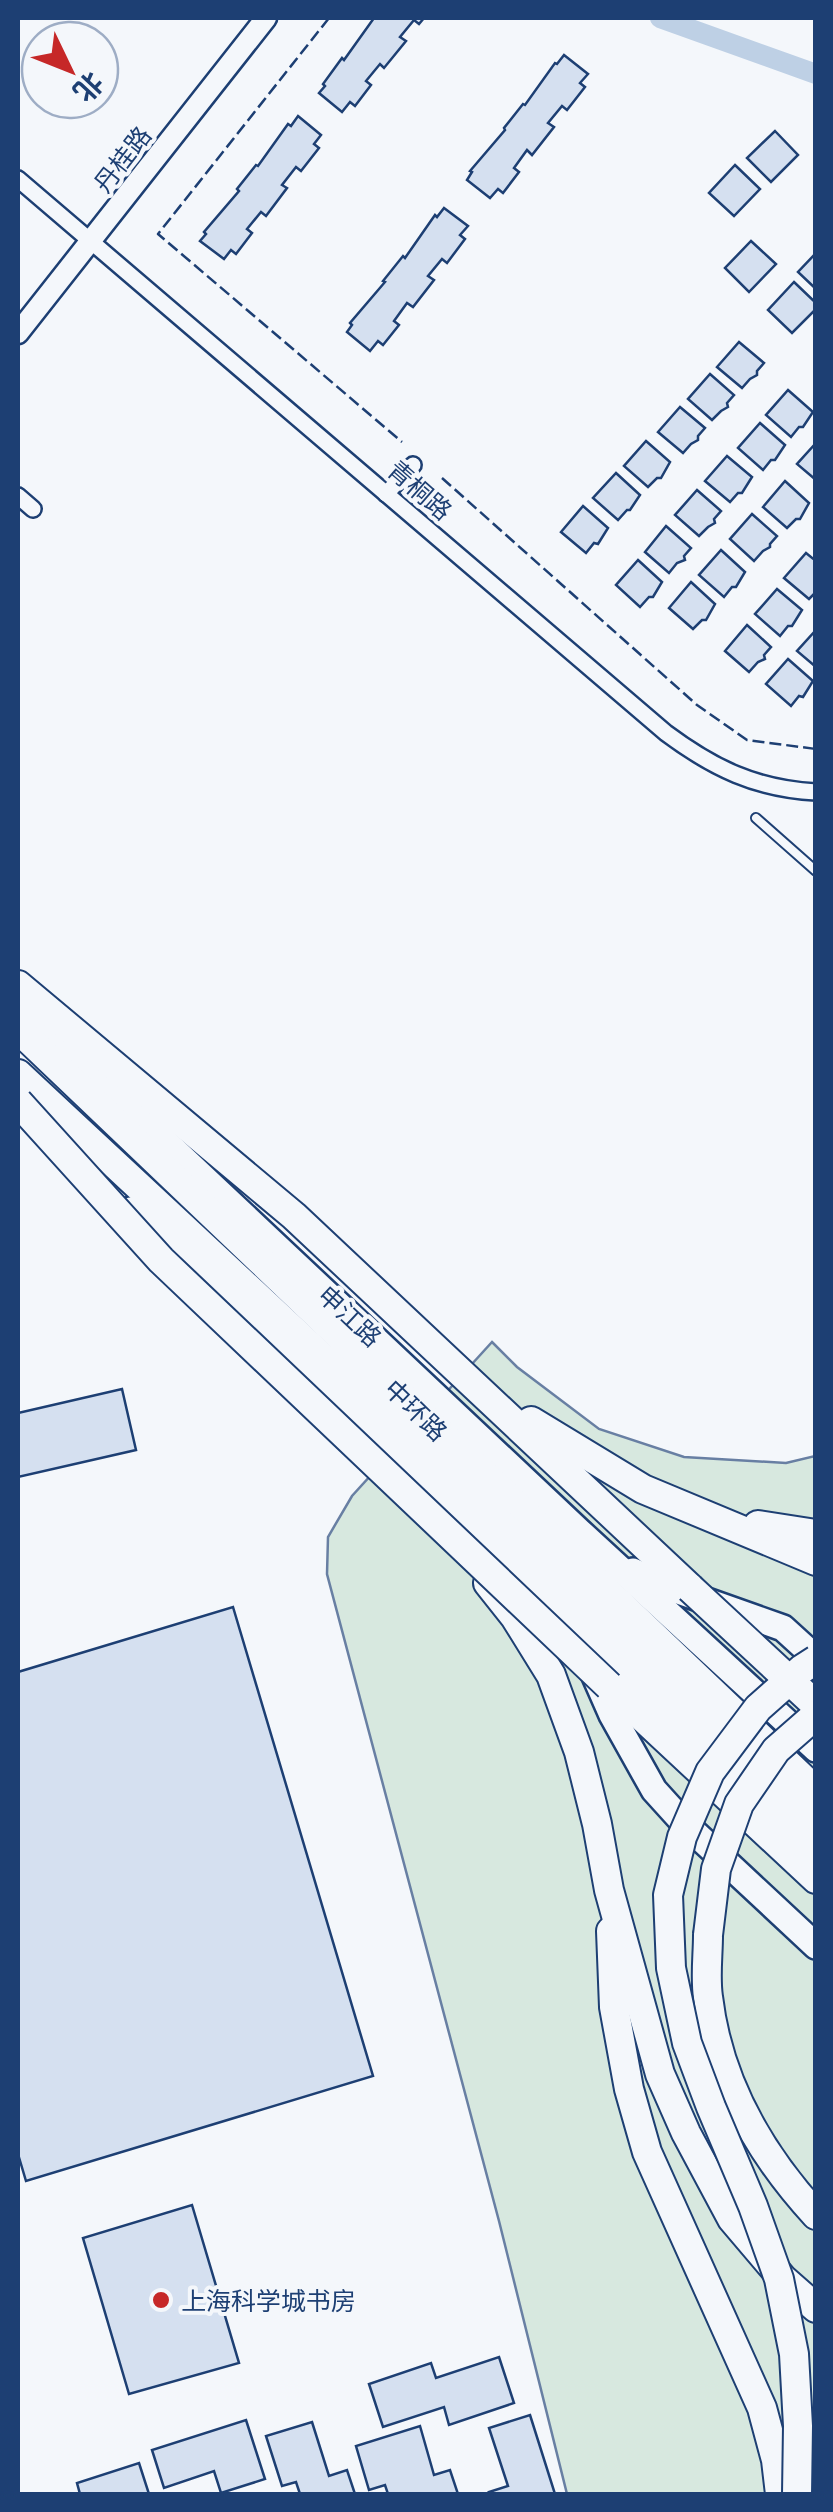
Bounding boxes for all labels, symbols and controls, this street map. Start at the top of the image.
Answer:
north arrow [20,20,120,120]
text: 北 [67,66,110,109]
street label: 丹桂路 [87,120,157,198]
street label: 青桐路 [382,454,458,526]
street label: 申江路 [312,1279,388,1353]
street label: 中环路 [378,1373,454,1447]
place label: 上海科学城书房 [181,2285,356,2316]
marker: 上海科学城书房 [150,2289,172,2311]

